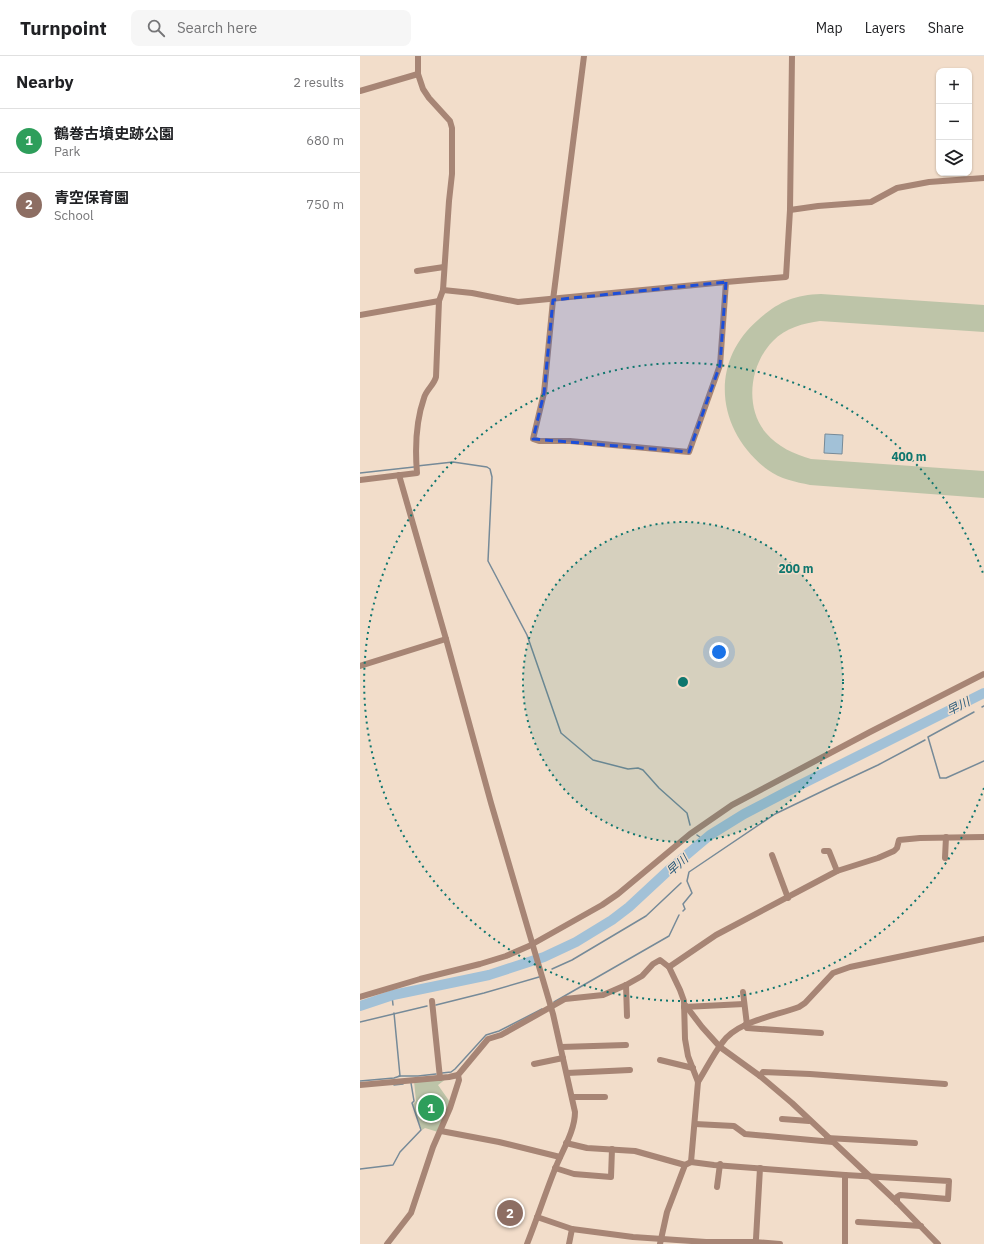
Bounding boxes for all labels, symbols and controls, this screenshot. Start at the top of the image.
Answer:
search box [131,10,411,46]
text: Turnpoint [20,16,107,40]
icon: search [145,17,167,39]
text: Search here [177,18,257,37]
text: Map [816,19,843,37]
text: Layers [865,19,906,37]
text: Share [928,19,964,37]
map controls [936,68,972,176]
button: + [936,68,972,104]
text: Nearby [16,71,74,93]
text: 2 results [293,74,344,91]
button: − [936,104,972,140]
text: 鶴巻古墳史跡公園 [54,124,174,143]
text: 1 [25,132,33,149]
text: 680 m [306,132,344,149]
button: layers [936,140,972,176]
text: Park [54,143,80,160]
text: 青空保育園 [54,188,129,207]
text: 2 [25,196,33,213]
text: 750 m [306,196,344,213]
text: School [54,207,94,224]
text: 400 m [891,449,927,464]
text: 200 m [778,561,814,576]
your location [709,642,729,662]
centre of rings [676,675,690,689]
water label: 早川 [944,693,974,718]
water label: 早川 [663,850,692,879]
pin: 1 [418,1093,444,1123]
pin: 2 [497,1198,523,1228]

